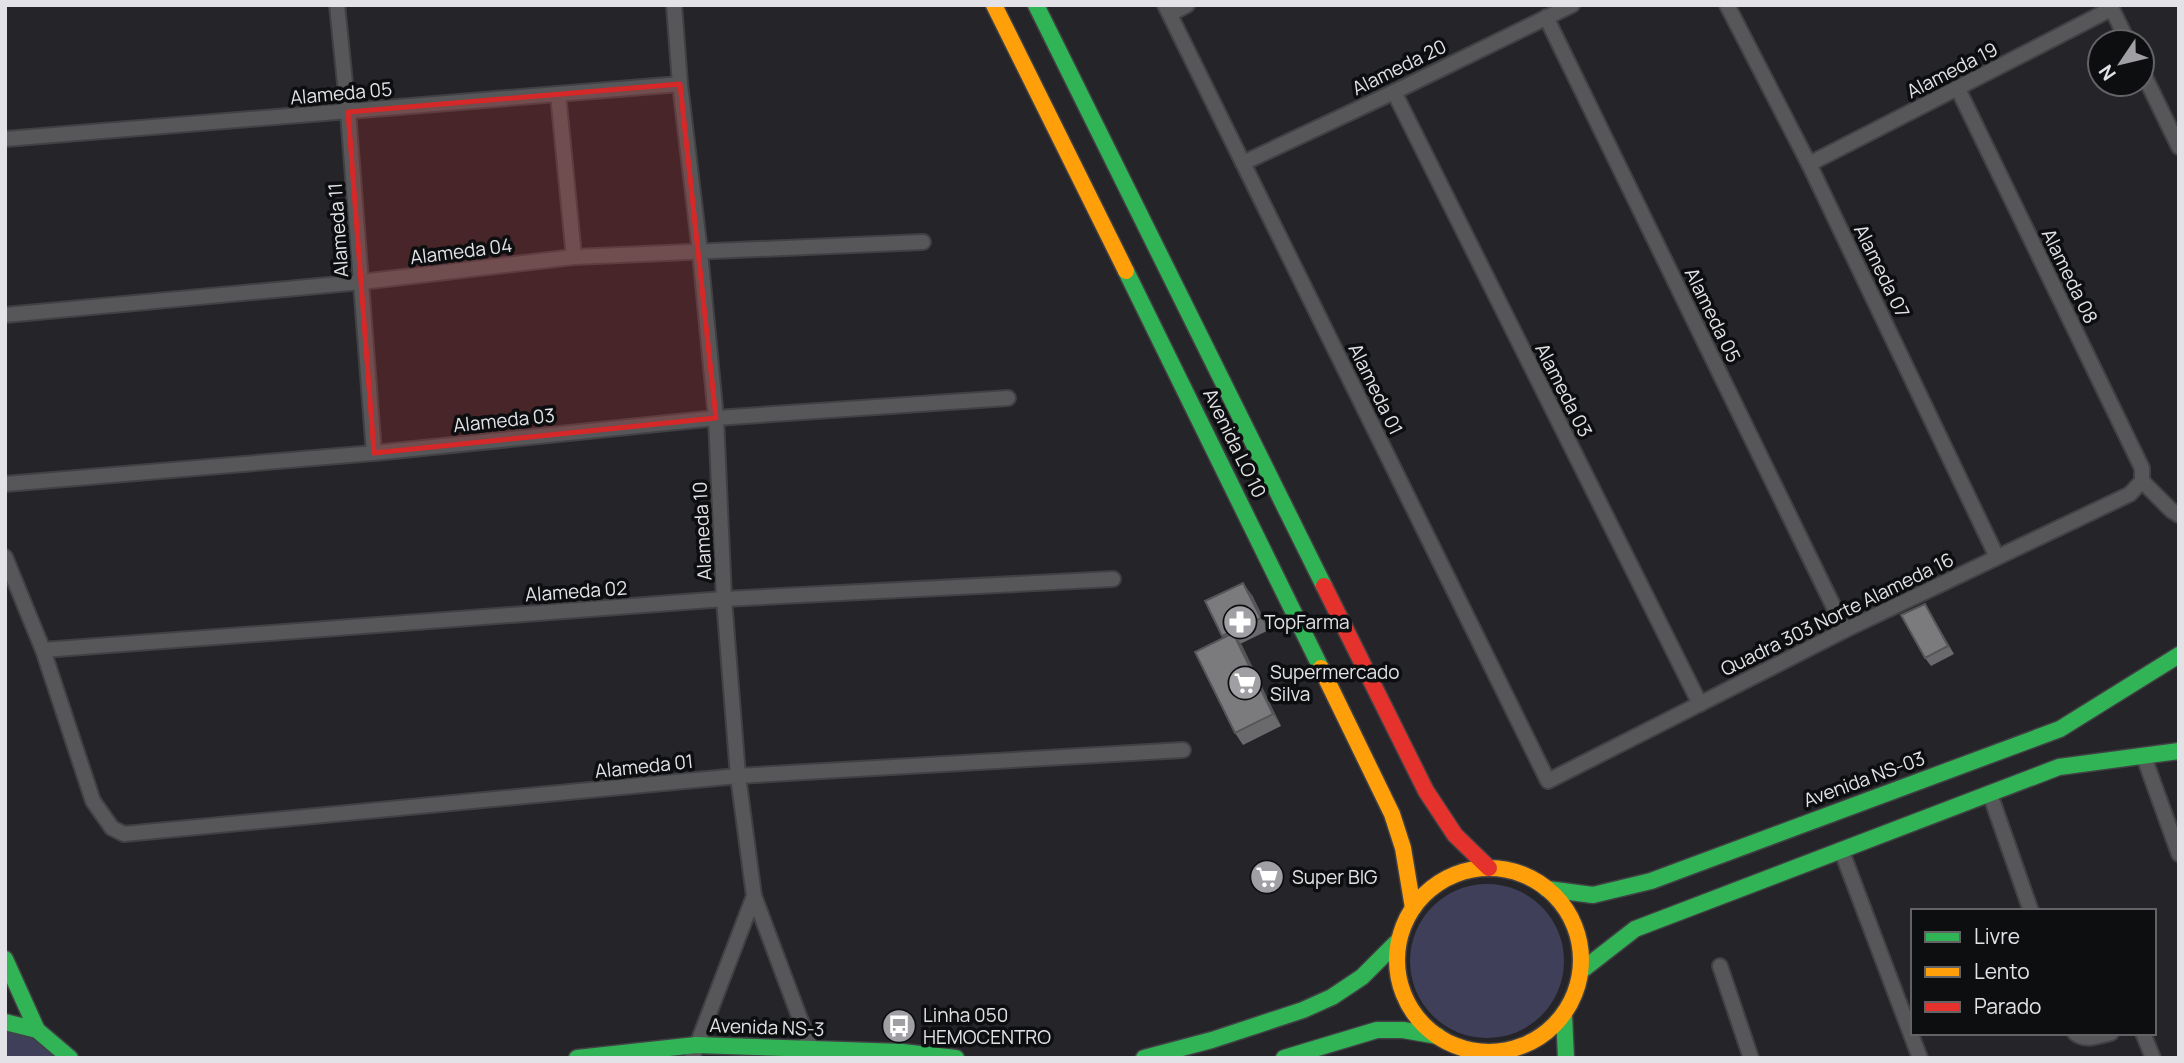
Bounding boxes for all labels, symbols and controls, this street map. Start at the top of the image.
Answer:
north arrow [2086,28,2156,98]
street label: Alameda 20 [1347,33,1451,101]
street label: Alameda 19 [1902,36,2002,104]
text: N [2093,60,2122,86]
street label: Alameda 05 [289,76,393,110]
street label: Alameda 11 [322,182,354,278]
street label: Alameda 07 [1848,220,1916,322]
street label: Alameda 08 [2036,224,2104,328]
street label: Alameda 04 [409,232,513,270]
street label: Alameda 05 [1679,263,1747,367]
street label: Alameda 01 [1343,339,1409,439]
street label: Alameda 03 [1529,339,1599,441]
street label: Avenida LO 10 [1197,384,1273,502]
street label: Alameda 03 [452,402,556,438]
street label: Alameda 10 [686,481,718,581]
street label: Quadra 303 Norte Alameda 16 [1716,546,1958,682]
street label: Alameda 02 [524,574,628,608]
pharmacy icon: TopFarma [1221,603,1259,641]
place label: TopFarma [1264,609,1350,635]
place label: Supermercado Silva [1270,659,1400,707]
supermarket icon: Supermercado Silva [1226,664,1264,702]
street label: Avenida NS-03 [1800,745,1928,813]
street label: Alameda 01 [594,748,694,784]
supermarket icon: Super BIG [1248,858,1286,896]
place label: Super BIG [1292,864,1377,890]
legend [1911,909,2156,1035]
text: Livre [1974,922,2020,950]
text: Lento [1974,957,2030,985]
text: Parado [1974,992,2042,1020]
place label: Linha 050 HEMOCENTRO [923,1002,1051,1050]
bus stop icon: Linha 050 HEMOCENTRO [880,1007,918,1045]
street label: Avenida NS-3 [709,1012,825,1042]

